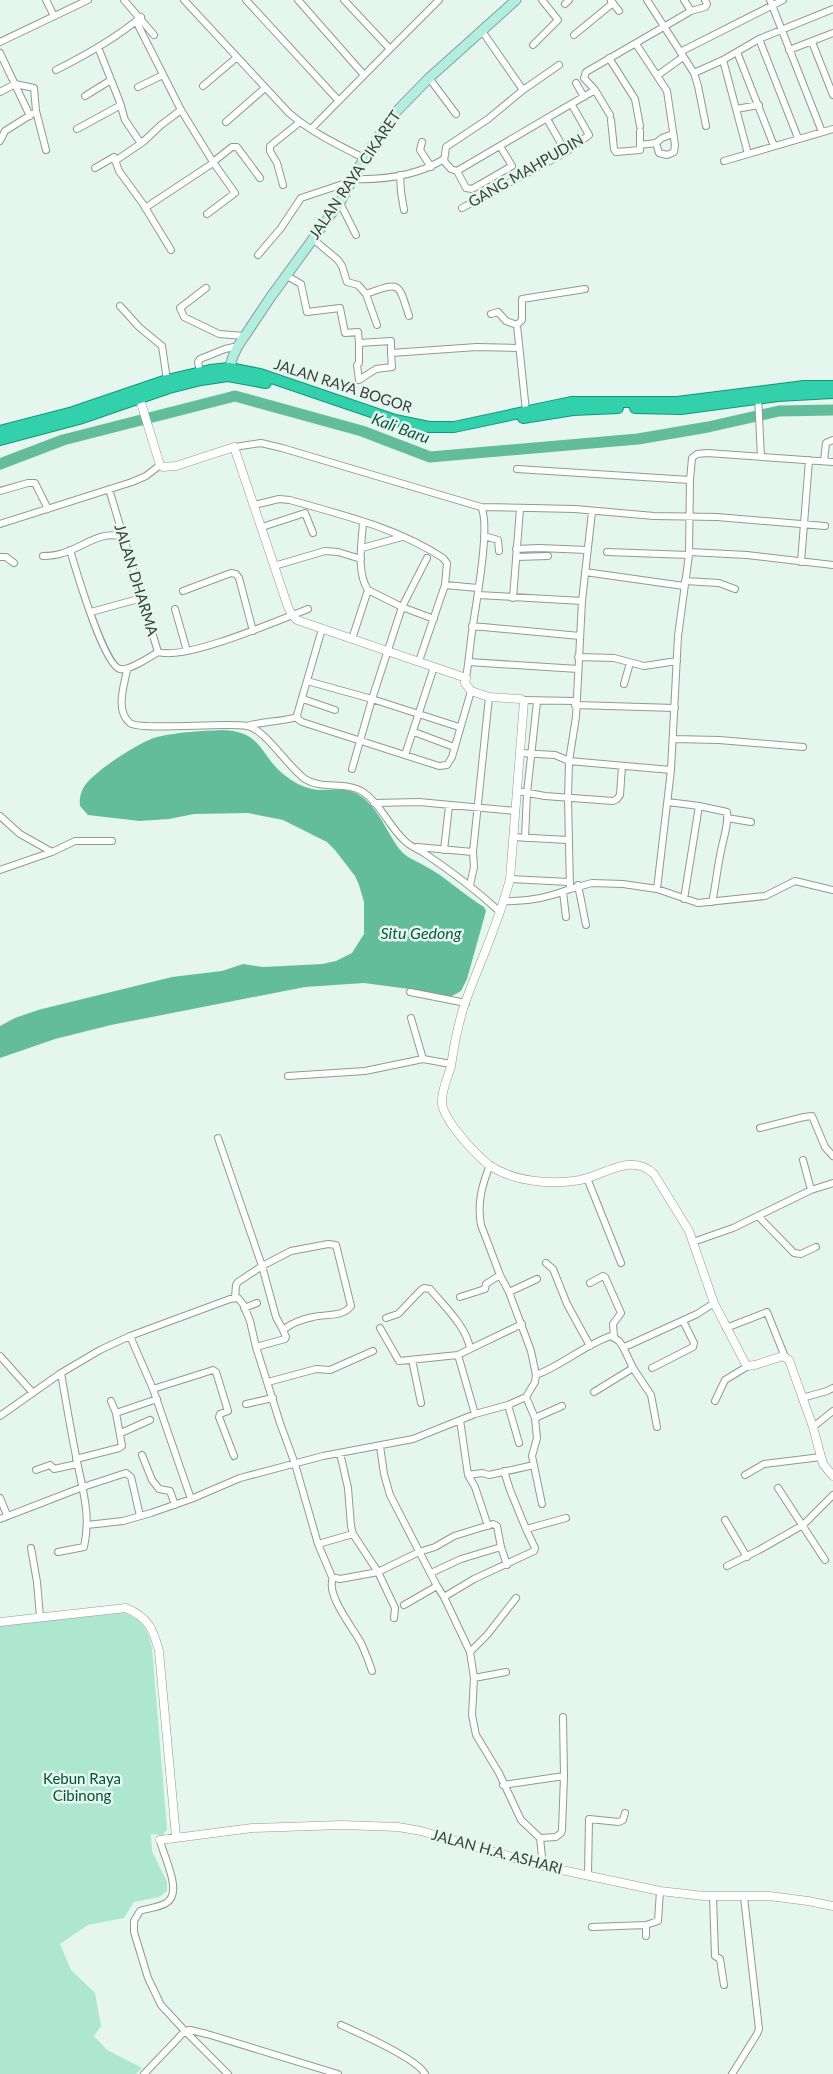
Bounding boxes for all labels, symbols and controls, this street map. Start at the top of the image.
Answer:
street label: JALAN RAYA CIKARET [304,107,404,242]
street label: GANG MAHPUDIN [465,130,586,210]
street label: JALAN RAYA BOGOR [272,354,415,416]
water label: Kali Baru [370,408,433,447]
street label: JALAN DHARMA [111,522,163,639]
water label: Situ Gedong [380,923,462,942]
park label: Kebun Raya Cibinong [43,1769,121,1804]
street label: JALAN H.A. ASHARI [430,1825,565,1877]

